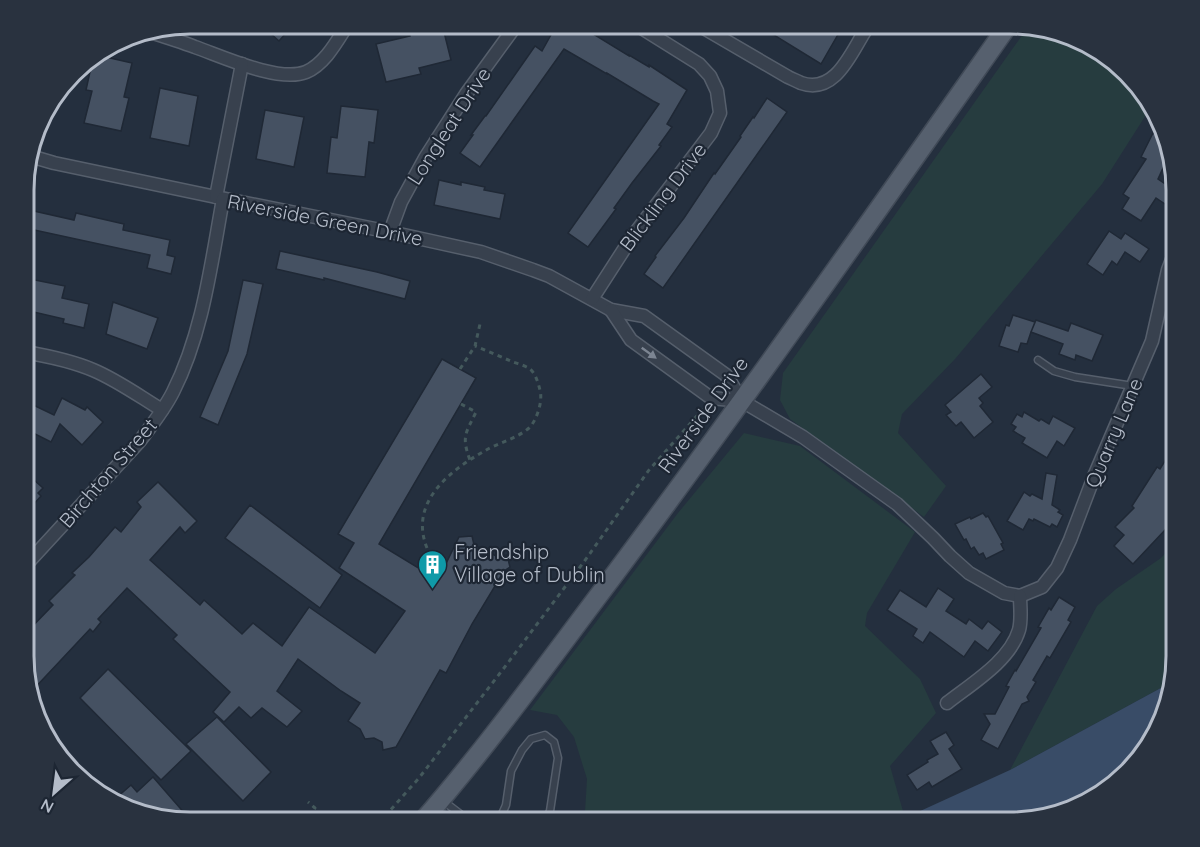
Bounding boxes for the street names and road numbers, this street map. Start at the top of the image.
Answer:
street label: Longleat Drive [401,62,496,189]
street label: Blickling Drive [614,138,711,256]
street label: Riverside Green Drive [225,188,425,251]
street label: Riverside Drive [652,352,753,478]
street label: Quarry Lane [1079,374,1148,491]
street label: Birchton Street [53,413,162,532]

